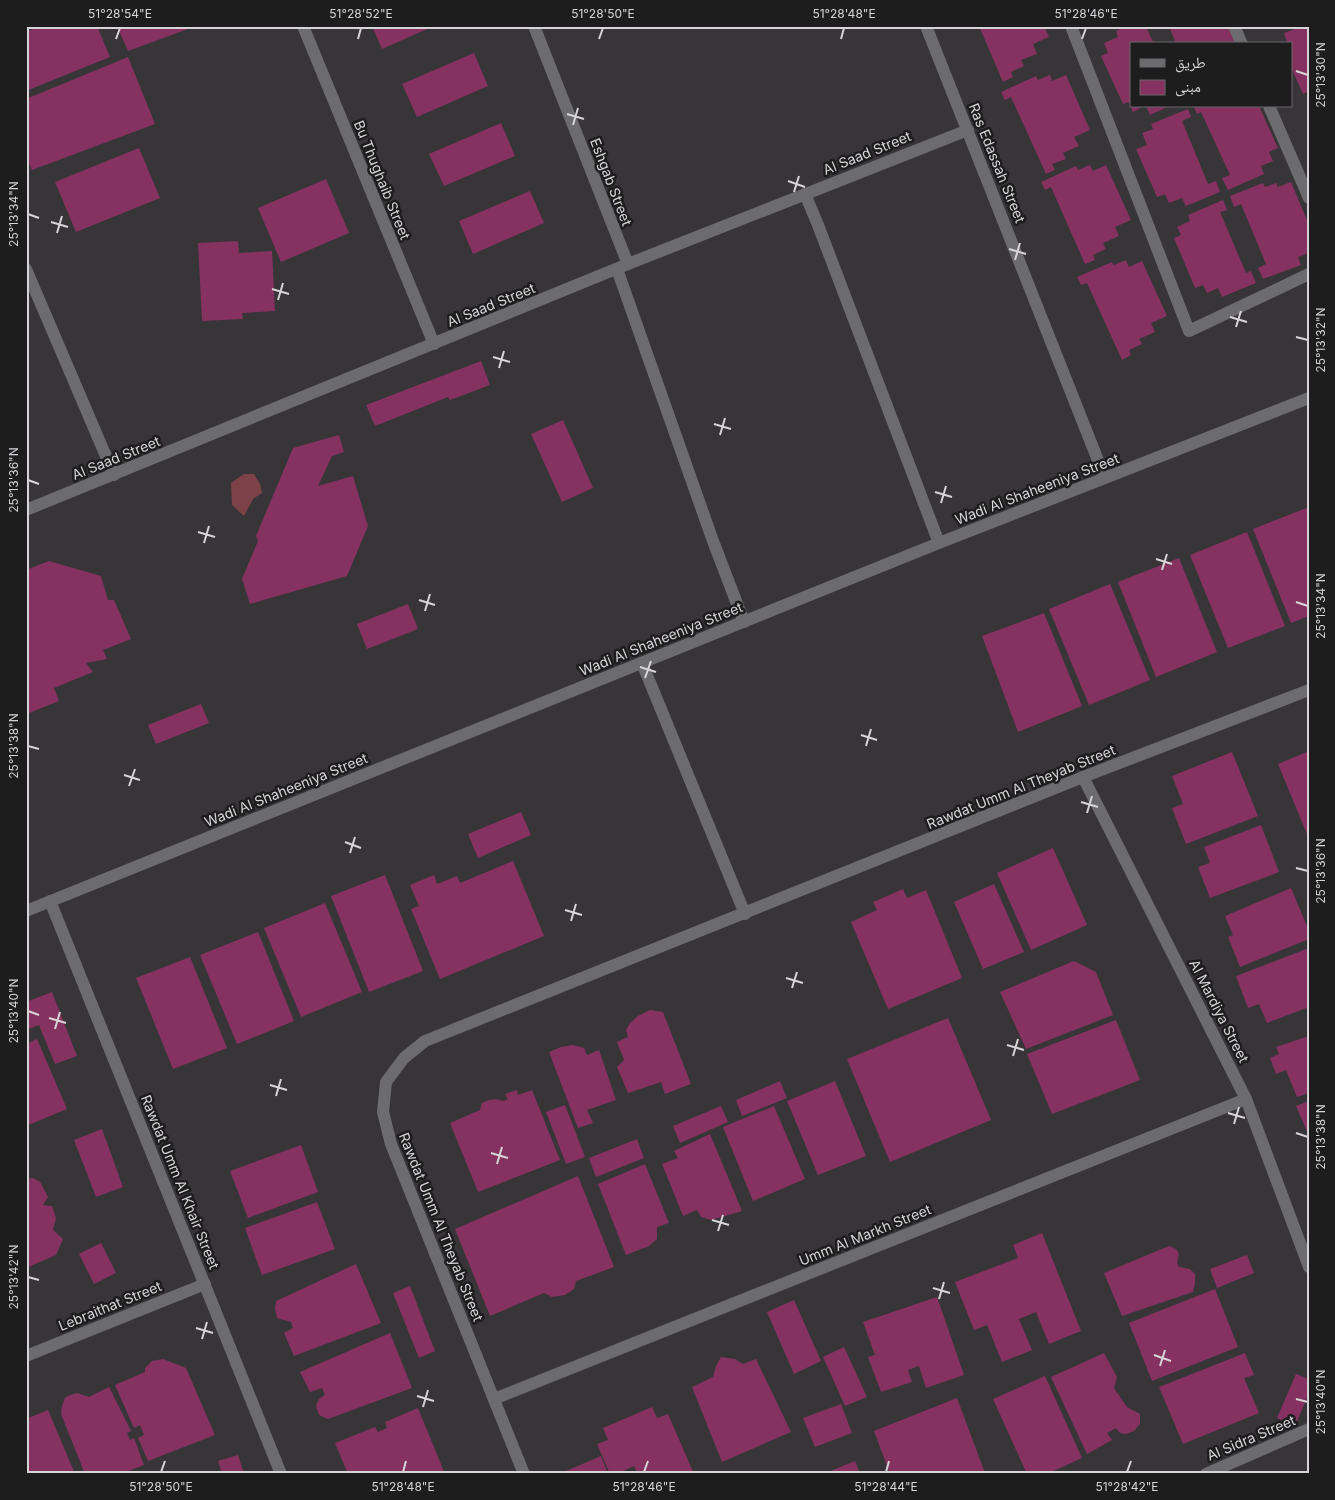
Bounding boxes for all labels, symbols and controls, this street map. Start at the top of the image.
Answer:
text: 51°28'54"E [88,6,152,21]
text: 51°28'52"E [329,6,393,21]
text: 51°28'50"E [571,6,635,21]
text: 51°28'48"E [812,6,876,21]
text: 51°28'46"E [1054,6,1118,21]
legend [1130,42,1292,108]
text: 25°13'30"N [1313,42,1328,108]
text: طريق [1175,53,1206,73]
text: مبنى [1175,77,1201,97]
street label: Ras Edassah Street [966,101,1029,225]
street label: Bu Thughaib Street [351,118,414,242]
street label: Al Saad Street [820,127,914,178]
street label: Eshgab Street [587,136,636,228]
text: 25°13'34"N [6,181,21,247]
street label: Al Saad Street [444,279,538,330]
text: 25°13'32"N [1313,307,1328,373]
street label: Al Saad Street [69,432,163,483]
text: 25°13'36"N [6,447,21,513]
street label: Wadi Al Shaheeniya Street [952,449,1122,528]
text: 25°13'34"N [1313,573,1328,639]
street label: Wadi Al Shaheeniya Street [577,598,745,679]
text: 25°13'38"N [6,713,21,779]
street label: Rawdat Umm Al Theyab Street [924,741,1118,832]
street label: Wadi Al Shaheeniya Street [202,749,370,830]
text: 25°13'36"N [1313,838,1328,904]
street label: Al Mardiya Street [1186,956,1253,1066]
text: 25°13'40"N [6,978,21,1044]
street label: Rawdat Umm Al Khair Street [138,1092,223,1272]
text: 25°13'38"N [1313,1104,1328,1170]
street label: Rawdat Umm Al Theyab Street [396,1130,487,1324]
street label: Umm Al Markh Street [796,1200,934,1269]
text: 25°13'42"N [6,1245,21,1309]
street label: Lebraithat Street [56,1277,164,1334]
text: 25°13'40"N [1313,1369,1328,1435]
street label: Al Sidra Street [1204,1411,1298,1464]
text: 51°28'50"E [129,1479,193,1494]
text: 51°28'48"E [371,1479,435,1494]
text: 51°28'46"E [612,1479,676,1494]
text: 51°28'44"E [854,1479,918,1494]
text: 51°28'42"E [1095,1479,1159,1494]

